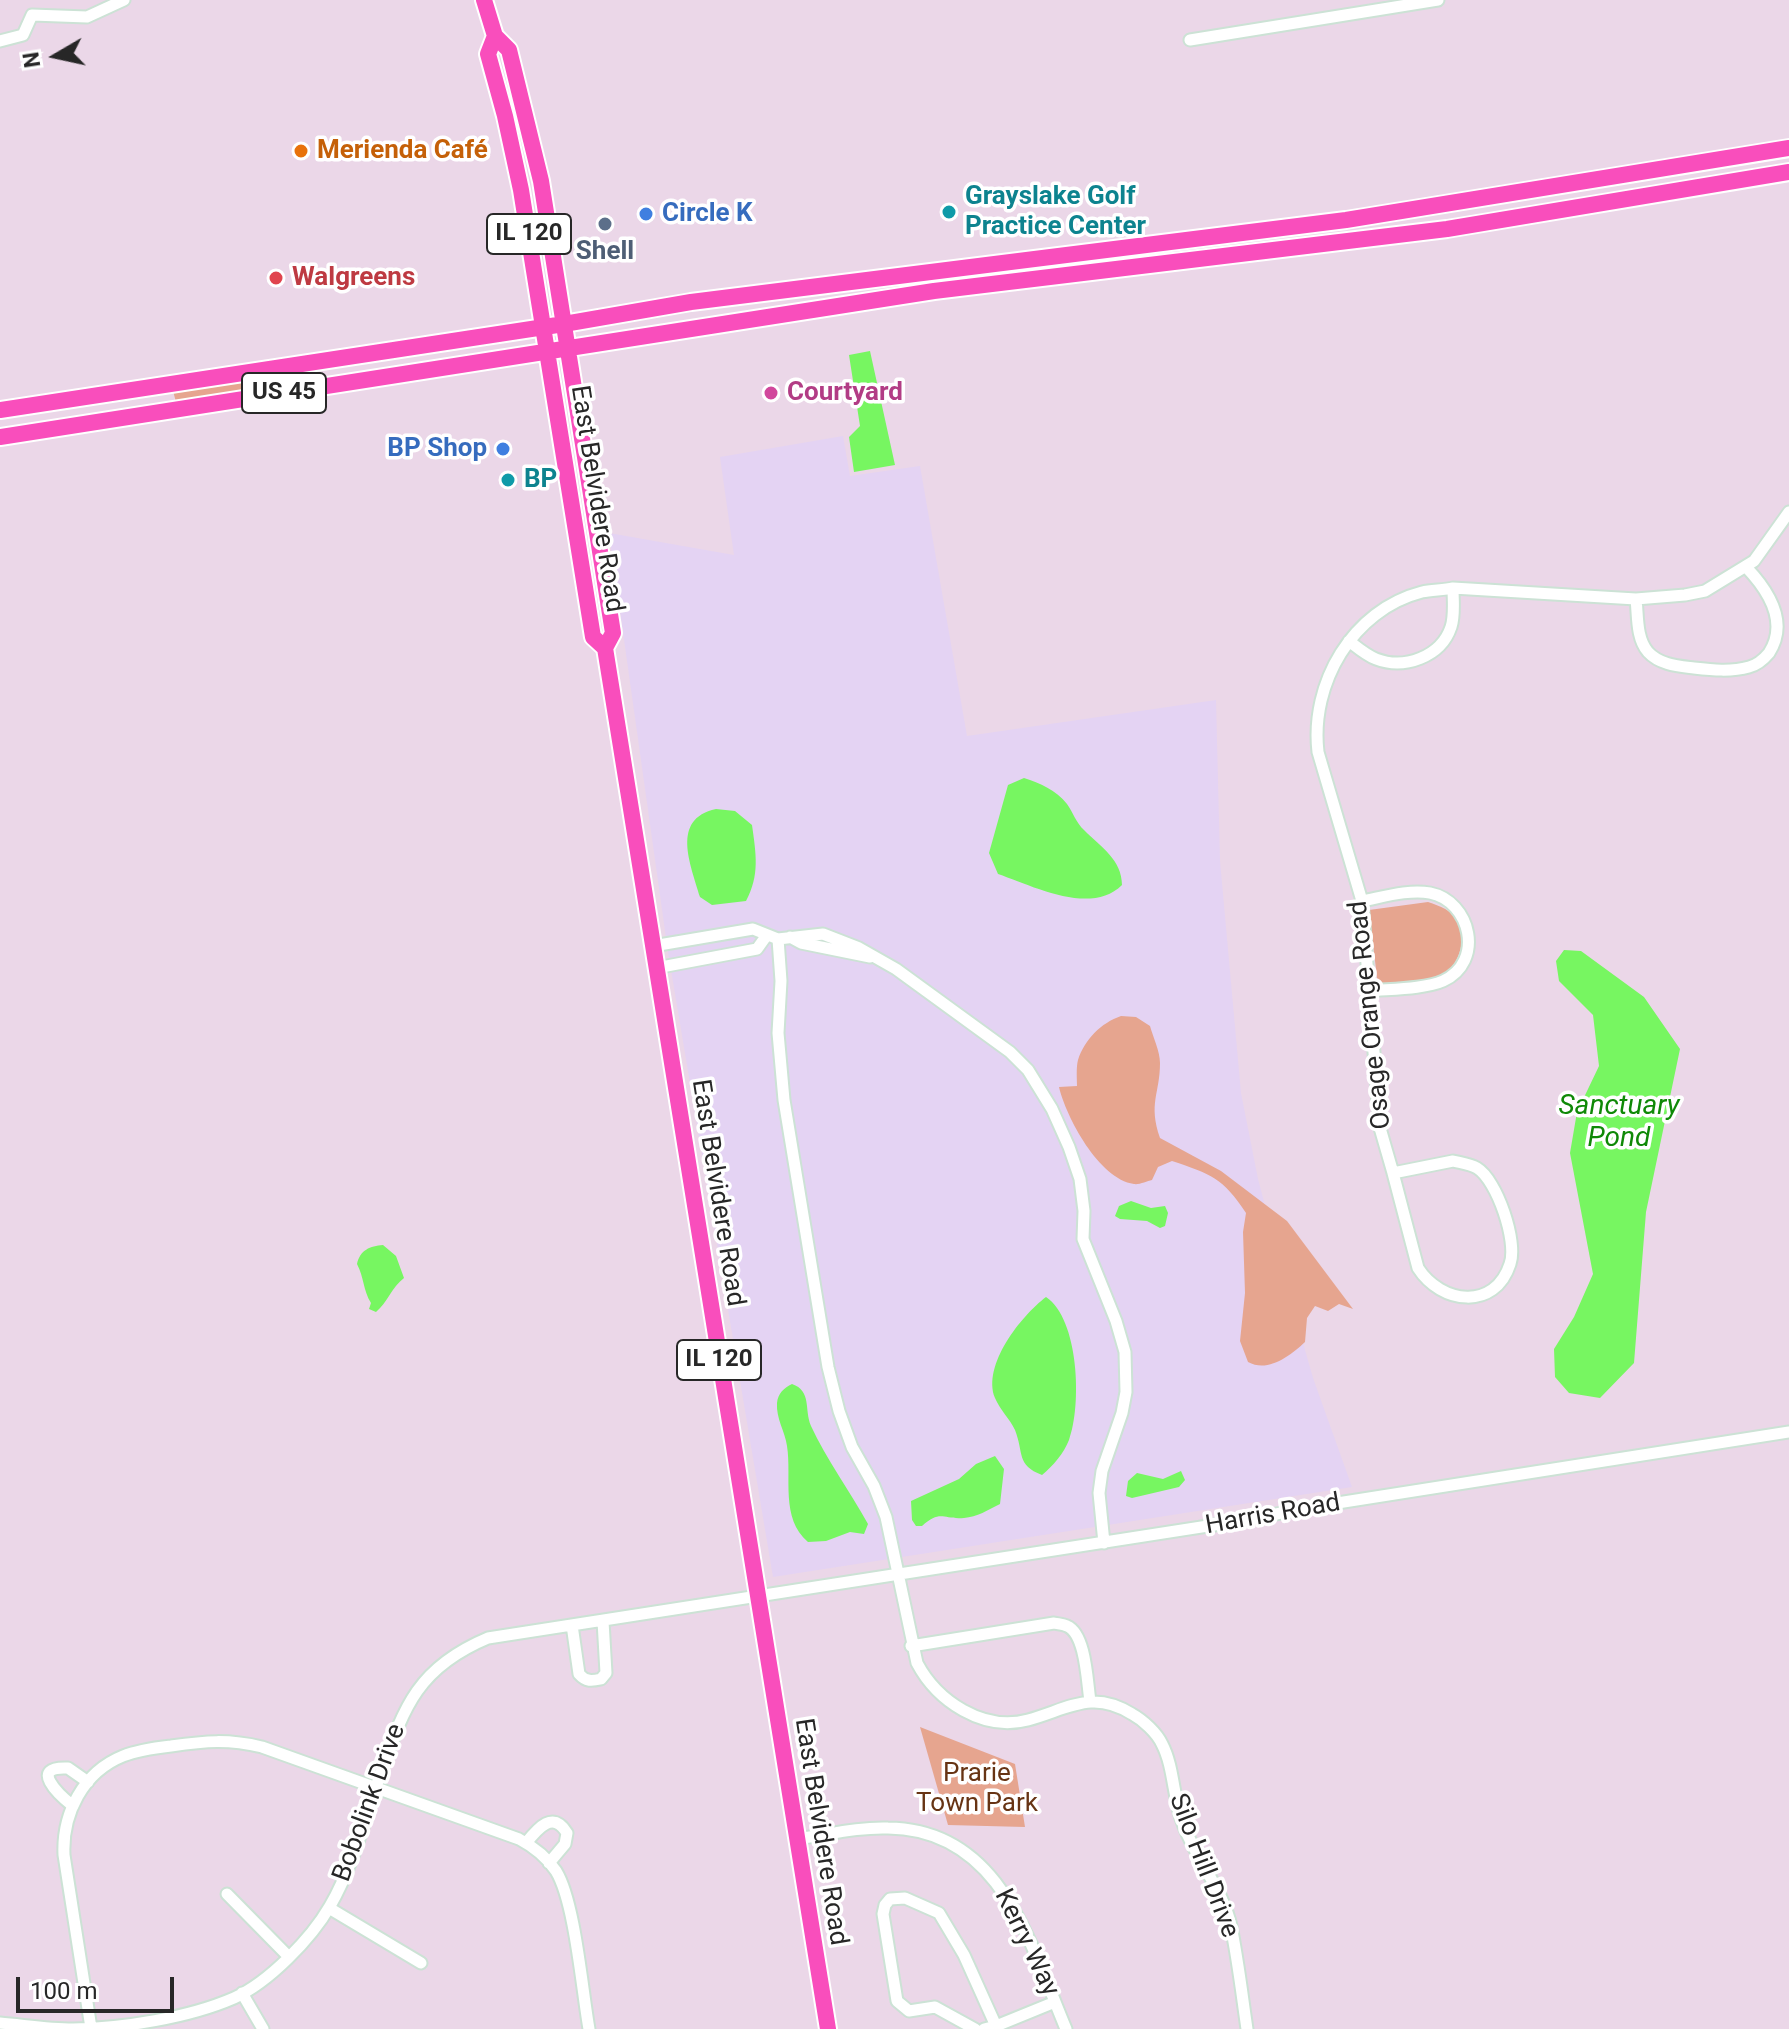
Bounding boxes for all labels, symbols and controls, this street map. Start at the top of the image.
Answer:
north arrow [16,16,96,96]
text: N [18,50,45,69]
place label: Merienda Café [317,135,488,167]
marker: Merienda Café [292,142,310,160]
place label: Grayslake Golf Practice Center [965,181,1146,242]
place label: Circle K [662,198,753,230]
marker: Grayslake Golf Practice Center [940,203,958,221]
marker: Circle K [637,205,655,223]
road number: IL 120 [487,214,571,254]
marker: Shell [596,215,614,233]
place label: Shell [576,236,634,268]
place label: Walgreens [292,262,415,294]
marker: Walgreens [267,269,285,287]
road number: US 45 [242,373,326,413]
place label: Courtyard [787,377,903,409]
street label: East Belvidere Road [563,383,629,615]
marker: Courtyard [762,384,780,402]
place label: BP Shop [387,433,487,465]
marker: BP Shop [494,440,512,458]
place label: BP [524,464,557,496]
marker: BP [499,471,517,489]
street label: Osage Orange Road [1343,899,1399,1131]
street label: East Belvidere Road [684,1077,750,1309]
water label: Sanctuary Pond [1558,1090,1680,1156]
road number: IL 120 [677,1340,761,1380]
street label: Harris Road [1203,1488,1343,1542]
street label: East Belvidere Road [787,1716,853,1948]
street label: Bobolink Drive [327,1720,413,1886]
park label: Prarie Town Park [916,1758,1038,1820]
street label: Silo Hill Drive [1161,1790,1245,1942]
street label: Kerry Way [987,1884,1065,2002]
scale bar [20,1961,178,2011]
text: 100 m [30,1977,97,2005]

